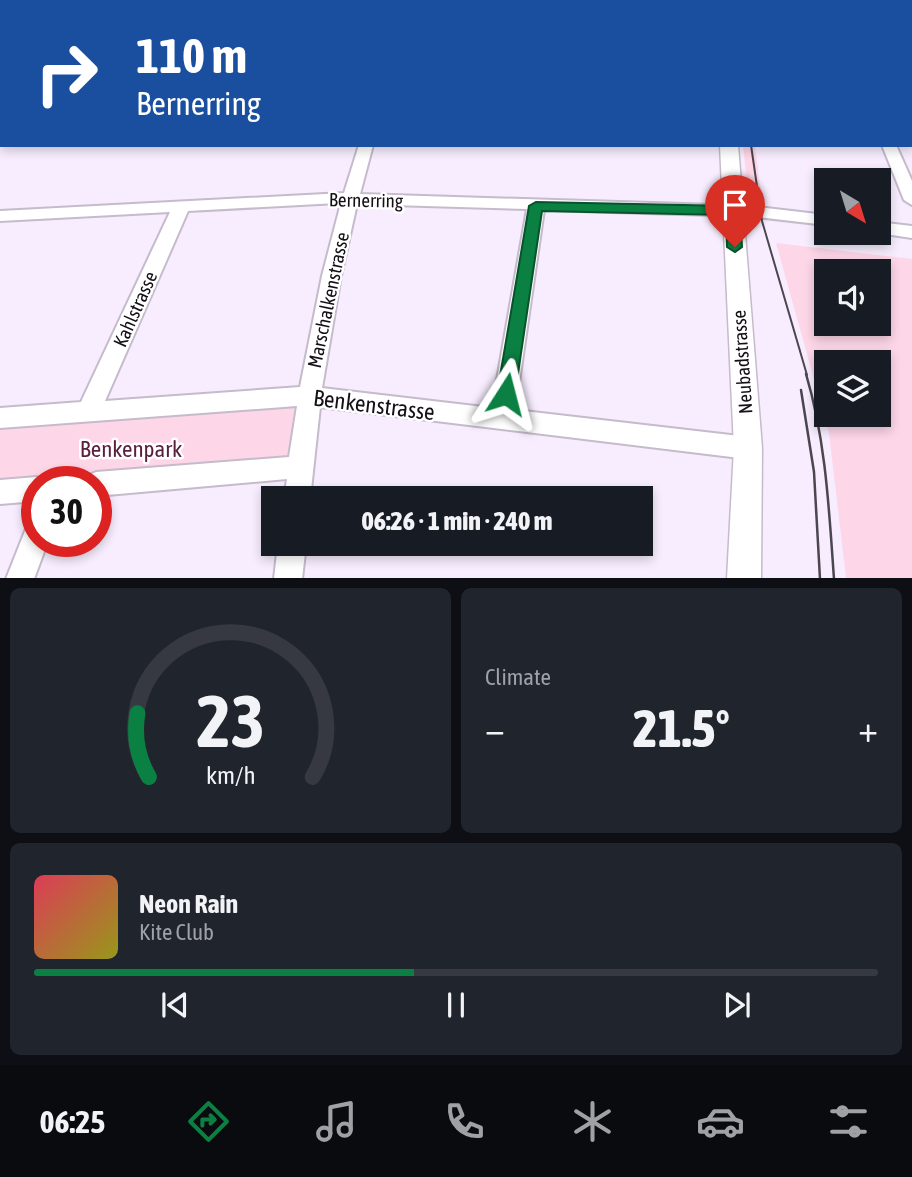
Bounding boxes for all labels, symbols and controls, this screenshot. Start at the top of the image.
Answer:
text: 110 m [136,27,247,83]
icon: right [21,28,112,119]
text: Bernerring [136,85,261,122]
north arrow [814,168,891,245]
map controls [814,168,891,427]
pin [705,175,765,247]
icon: arrive [716,186,754,224]
street label: Bernerring [329,188,404,212]
street label: Marschalkenstrasse [303,230,353,370]
button: sound [814,259,891,336]
street label: Kahlstrasse [109,268,161,350]
street label: Neubadstrasse [727,309,757,415]
button: layers [814,350,891,427]
position arrow [469,357,543,431]
street label: Benkenstrasse [312,385,436,425]
park label: Benkenpark [80,436,182,462]
speed limit sign: 30 [21,466,112,557]
text: 06:26 · 1 min · 240 m [362,506,552,536]
text: Climate [485,664,551,690]
text: 23 [196,679,265,762]
text: 21.5° [633,698,730,758]
text: − [485,707,505,750]
text: + [858,707,878,750]
text: km/h [206,760,255,788]
text: Neon Rain [139,889,238,919]
text: Kite Club [139,919,214,945]
icon: previous [156,986,194,1024]
icon: pause [437,986,475,1024]
icon: next [718,986,756,1024]
icon: directions [184,1097,233,1146]
icon: music [312,1097,361,1146]
icon: phone [440,1097,489,1146]
icon: climate [568,1097,617,1146]
icon: car [696,1097,745,1146]
icon: filters [824,1097,873,1146]
text: 06:25 [39,1103,105,1140]

